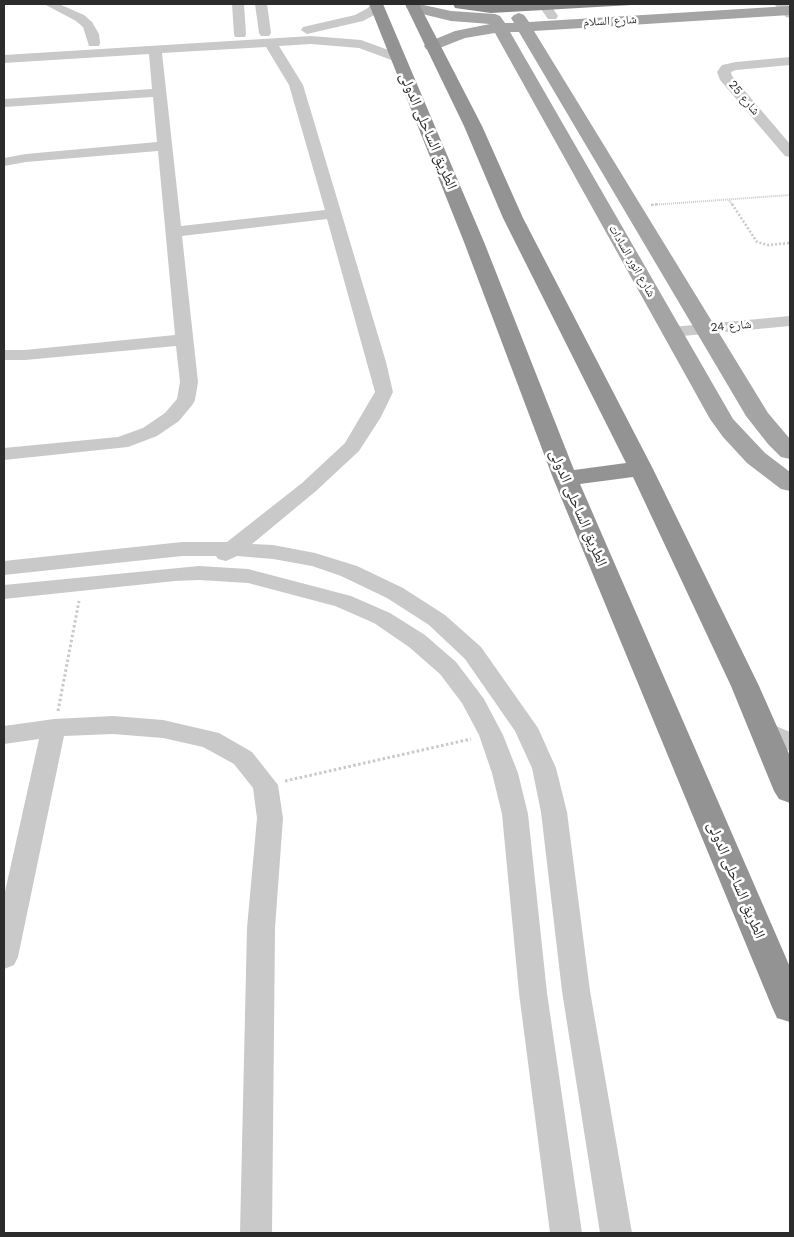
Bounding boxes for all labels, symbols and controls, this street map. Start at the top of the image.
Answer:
street label: شارع السلام [583,12,637,30]
street label: الطريق الساحلى الدولى [395,70,461,192]
street label: شارع 25 [725,78,763,118]
street label: شارع انور السادات [606,222,658,300]
street label: شارع 24 [710,317,752,335]
street label: الطريق الساحلى الدولى [545,447,611,569]
street label: الطريق الساحلى الدولى [703,819,769,941]

